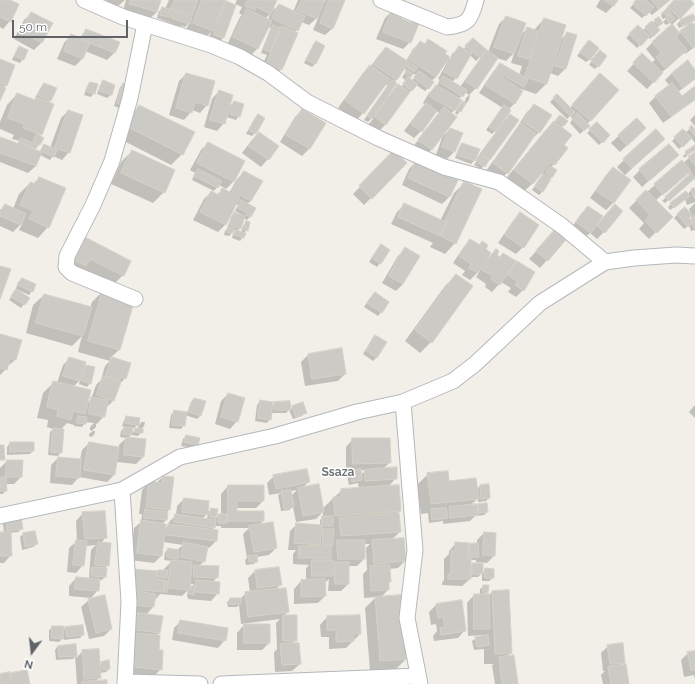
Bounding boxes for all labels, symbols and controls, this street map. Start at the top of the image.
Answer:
scale bar [14,12,130,38]
text: 50 m [19,20,47,34]
district label: Ssaza [322,465,354,479]
north arrow [12,632,52,672]
text: N [23,657,35,671]

